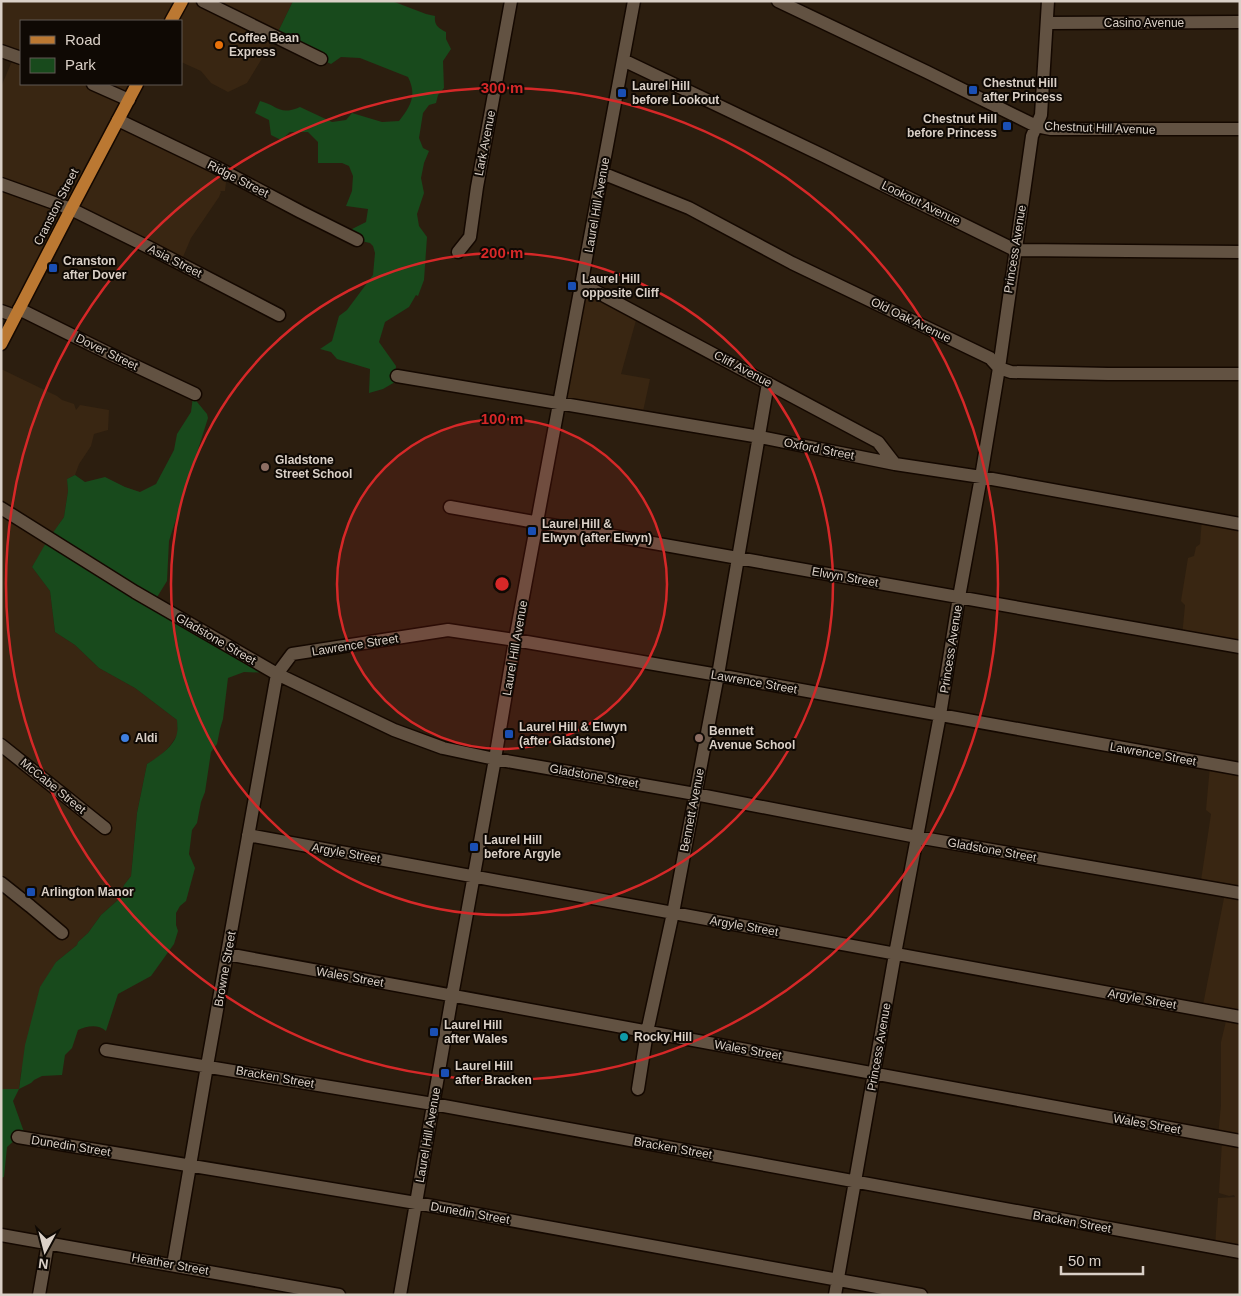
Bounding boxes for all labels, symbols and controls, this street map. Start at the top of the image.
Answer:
street label: Casino Avenue [1104,16,1185,30]
legend [20,20,182,85]
text: Road [65,31,101,48]
place label: Coffee Bean Express [229,31,299,59]
marker: Coffee Bean Express [213,39,225,51]
text: Park [65,56,96,73]
place label: Chestnut Hill after Princess [983,76,1063,104]
text: 300 m [481,79,523,96]
place label: Laurel Hill before Lookout [632,79,719,107]
marker: Chestnut Hill after Princess [967,84,979,96]
marker: Laurel Hill before Lookout [616,87,628,99]
street label: Lark Avenue [472,109,498,177]
place label: Chestnut Hill before Princess [907,112,997,140]
street label: Chestnut Hill Avenue [1044,119,1156,137]
marker: Chestnut Hill before Princess [1001,120,1013,132]
street label: Laurel Hill Avenue [582,156,612,254]
street label: Ridge Street [205,158,271,201]
street label: Cranston Street [31,166,82,248]
street label: Lookout Avenue [879,178,963,228]
street label: Princess Avenue [1001,204,1029,294]
street label: Asia Street [146,241,205,281]
text: 200 m [481,244,523,261]
place label: Cranston after Dover [63,254,127,282]
marker: Cranston after Dover [47,262,59,274]
place label: Laurel Hill opposite Cliff [582,272,660,300]
marker: Laurel Hill opposite Cliff [566,280,578,292]
street label: Old Oak Avenue [869,295,954,346]
street label: Dover Street [74,331,141,373]
street label: Cliff Avenue [712,348,775,390]
text: 100 m [481,410,523,427]
street label: Oxford Street [783,435,856,463]
place label: Gladstone Street School [275,453,352,481]
marker: Gladstone Street School [259,461,271,473]
place label: Laurel Hill & Elwyn (after Elwyn) [542,517,652,545]
marker: Laurel Hill & Elwyn (after Elwyn) [526,525,538,537]
street label: Elwyn Street [811,564,880,590]
centre of rings [493,575,511,593]
street label: Laurel Hill Avenue [500,599,530,697]
street label: Princess Avenue [937,604,965,694]
street label: Gladstone Street [174,610,259,668]
street label: Lawrence Street [311,631,400,659]
street label: Lawrence Street [710,668,799,697]
place label: Laurel Hill & Elwyn (after Gladstone) [519,720,627,748]
place label: Bennett Avenue School [709,724,795,752]
marker: Laurel Hill & Elwyn (after Gladstone) [503,728,515,740]
place label: Aldi [135,731,158,745]
marker: Aldi [119,732,131,744]
marker: Bennett Avenue School [693,732,705,744]
street label: Lawrence Street [1109,740,1198,769]
street label: McCabe Street [17,755,89,817]
street label: Gladstone Street [548,761,640,791]
street label: Bennett Avenue [677,767,707,853]
place label: Laurel Hill before Argyle [484,833,561,861]
street label: Gladstone Street [946,835,1038,865]
street label: Argyle Street [311,840,382,866]
marker: Laurel Hill before Argyle [468,841,480,853]
place label: Arlington Manor [41,885,134,899]
marker: Arlington Manor [25,886,37,898]
street label: Argyle Street [709,913,780,939]
street label: Browne Street [212,930,239,1008]
street label: Wales Street [315,964,385,990]
street label: Argyle Street [1107,986,1178,1012]
street label: Princess Avenue [864,1002,894,1092]
place label: Laurel Hill after Wales [444,1018,508,1046]
marker: Laurel Hill after Wales [428,1026,440,1038]
place label: Rocky Hill [634,1030,692,1044]
marker: Rocky Hill [618,1031,630,1043]
street label: Wales Street [713,1037,783,1063]
place label: Laurel Hill after Bracken [455,1059,532,1087]
street label: Bracken Street [235,1063,316,1091]
marker: Laurel Hill after Bracken [439,1067,451,1079]
street label: Laurel Hill Avenue [413,1086,443,1184]
street label: Wales Street [1112,1111,1182,1137]
street label: Dunedin Street [30,1133,112,1159]
street label: Bracken Street [633,1134,714,1162]
street label: Dunedin Street [429,1199,511,1227]
street label: Bracken Street [1032,1208,1113,1236]
north arrow [20,1226,70,1276]
scale bar [1061,1244,1144,1276]
street label: Heather Street [130,1250,210,1278]
text: 50 m [1068,1252,1101,1269]
text: N [37,1255,49,1272]

